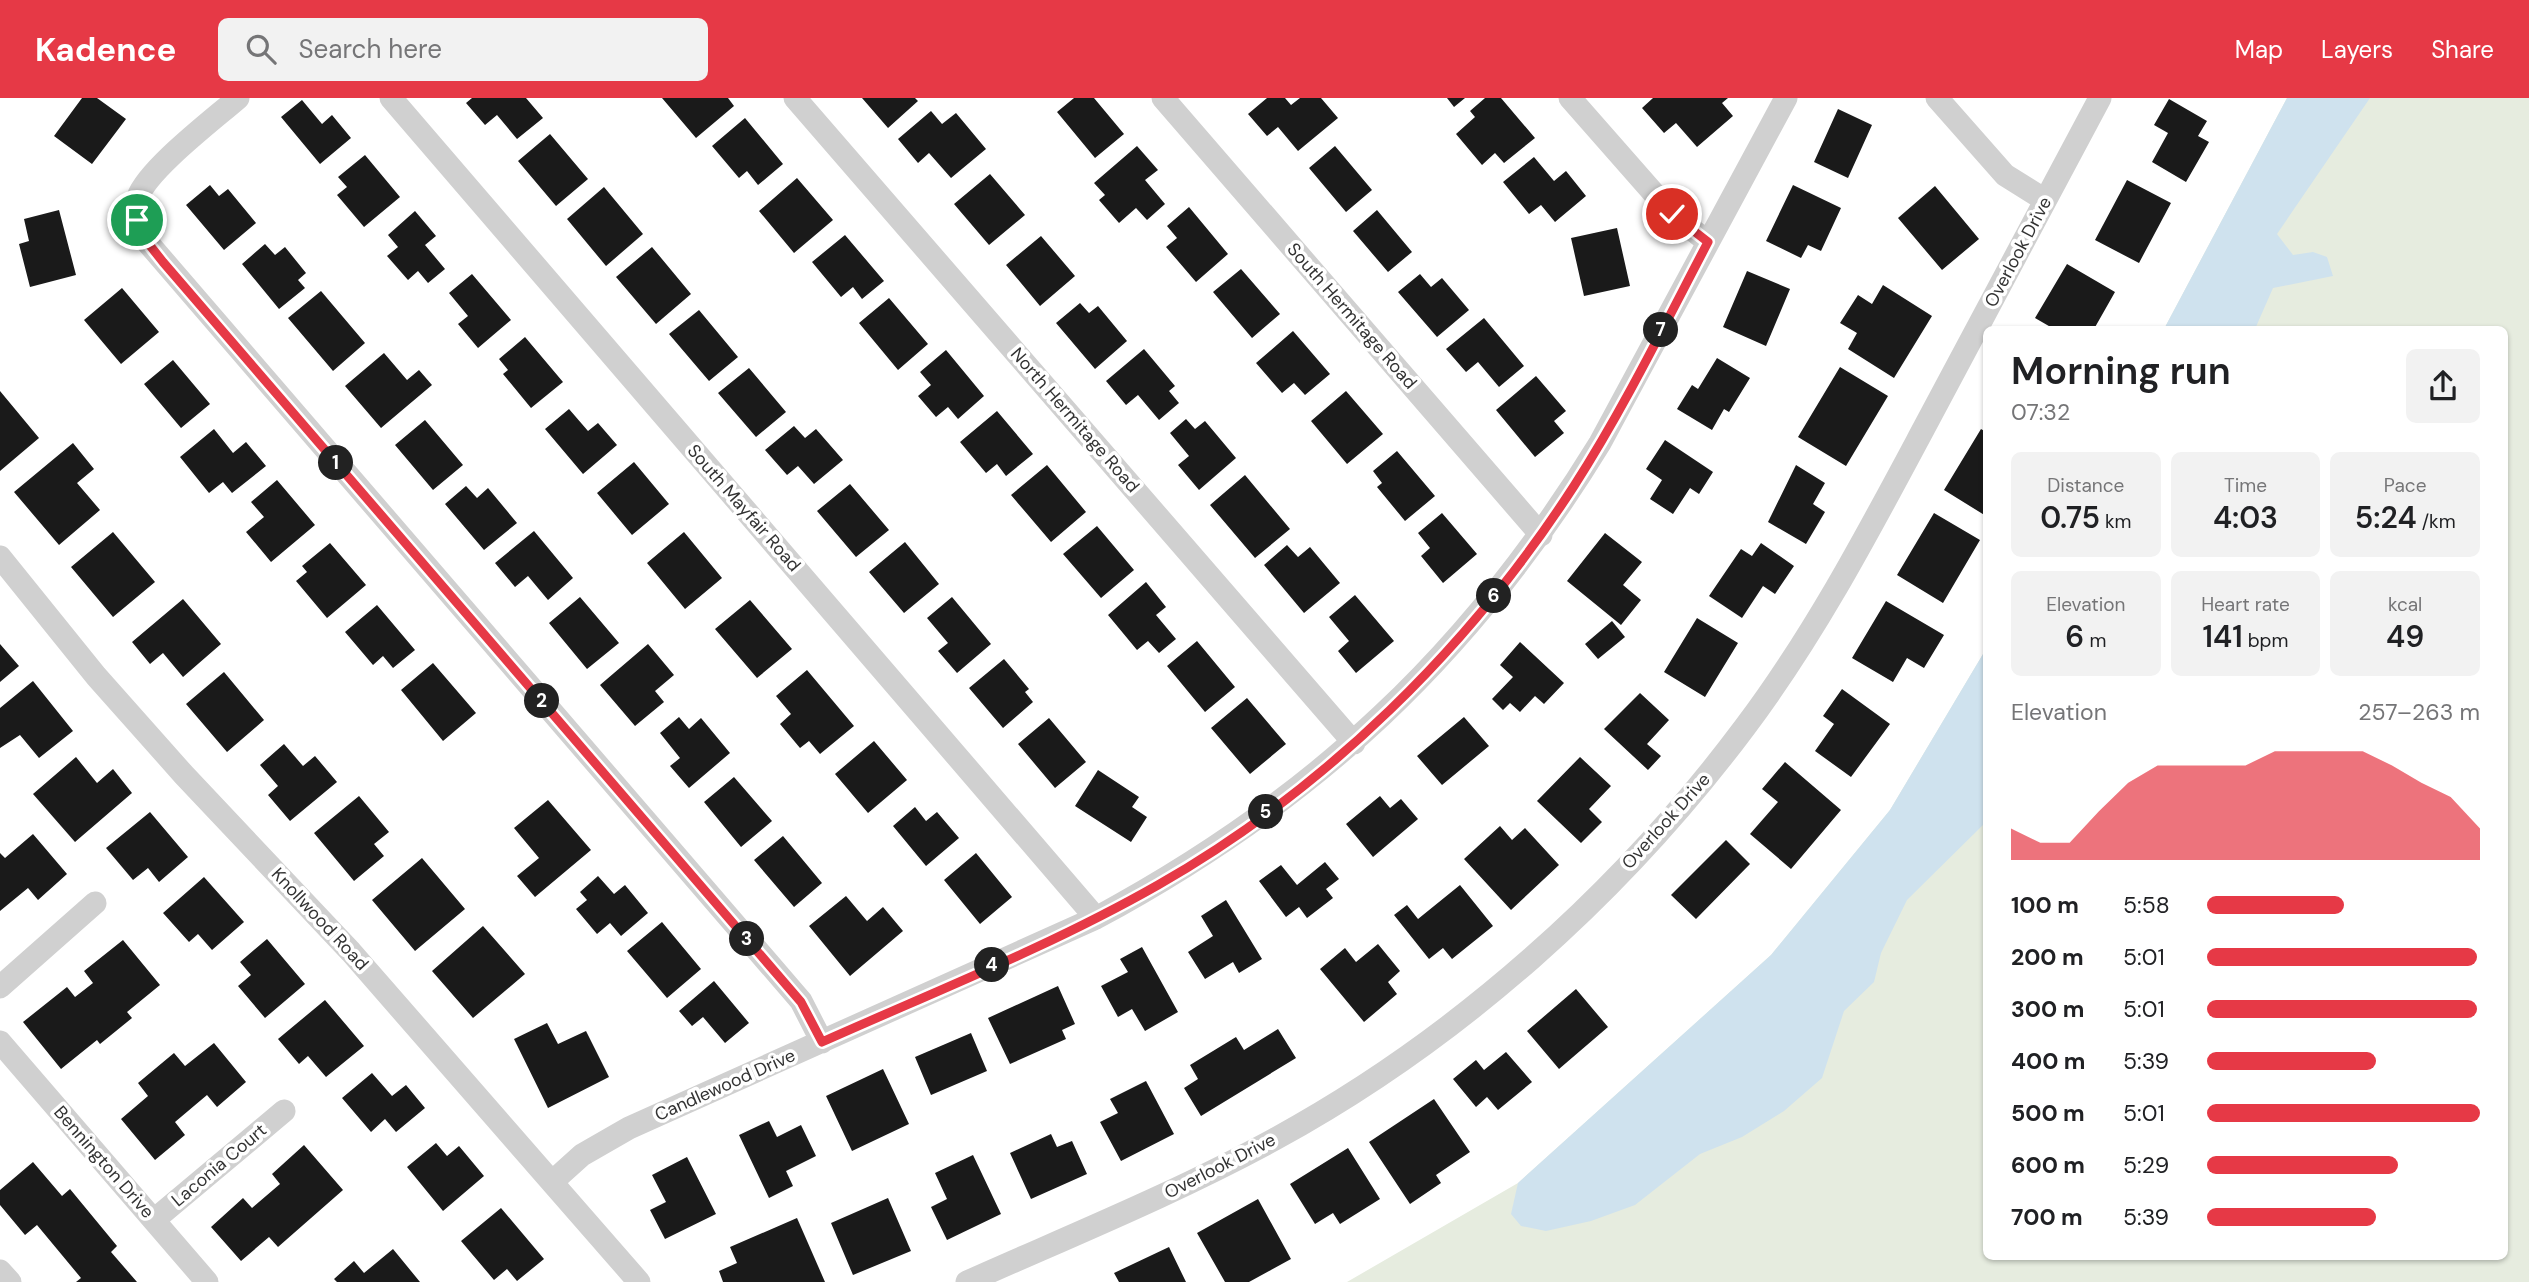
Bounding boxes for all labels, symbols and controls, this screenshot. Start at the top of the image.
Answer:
search box [218,18,708,81]
text: Kadence [35,28,176,71]
icon: search [242,30,280,68]
text: Search here [298,32,442,66]
text: Map [2235,34,2283,65]
text: Layers [2321,34,2393,65]
text: Share [2431,34,2494,65]
pin [1642,184,1702,244]
pin [107,190,167,250]
street label: Overlook Drive [1979,193,2057,311]
icon: check [1653,195,1691,233]
icon: arrive [118,201,156,239]
street label: South Hermitage Road [1282,238,1422,394]
pin: 7 [1644,313,1678,348]
text: 7 [1655,317,1666,342]
street label: North Hermitage Road [1005,342,1145,498]
text: Morning run [2011,346,2231,396]
button: share [2406,349,2480,423]
text: 07:32 [2011,397,2070,427]
street label: South Mayfair Road [682,439,806,577]
pin: 1 [318,446,354,480]
text: 1 [332,450,339,475]
text: Distance [2047,473,2124,498]
text: Time [2224,473,2267,498]
text: Pace [2384,473,2426,498]
text: 0.75 [2040,498,2100,537]
text: 4:03 [2213,498,2278,537]
text: 5:24 [2355,498,2417,537]
text: km [2100,509,2132,534]
text: /km [2417,509,2456,534]
pin: 6 [1476,578,1512,614]
text: 6 [1487,583,1500,608]
text: Elevation [2046,592,2125,617]
text: Heart rate [2201,592,2290,617]
text: kcal [2388,592,2422,617]
text: 6 [2065,617,2084,656]
text: 141 [2203,617,2243,656]
text: 49 [2386,617,2424,656]
text: m [2084,628,2106,653]
text: bpm [2243,628,2288,653]
pin: 2 [524,684,560,718]
text: 2 [536,688,547,713]
text: Elevation [2011,697,2107,727]
text: 257–263 m [2358,697,2480,727]
street label: Overlook Drive [1616,768,1716,874]
pin: 5 [1248,794,1284,830]
text: 5 [1260,799,1271,824]
street label: Knollwood Road [266,862,374,976]
text: 100 m [2011,890,2079,920]
text: 5:58 [2123,890,2170,920]
pin: 3 [730,922,764,956]
text: 3 [741,926,752,951]
text: 200 m [2011,942,2084,972]
text: 5:01 [2123,942,2165,972]
pin: 4 [974,948,1010,982]
text: 4 [985,952,998,977]
text: 300 m [2011,994,2084,1024]
text: 5:01 [2123,994,2165,1024]
street label: Candlewood Drive [651,1043,799,1127]
text: 400 m [2011,1046,2085,1076]
text: 5:39 [2123,1046,2169,1076]
text: 500 m [2011,1098,2085,1128]
text: 5:01 [2123,1098,2165,1128]
street label: Bennington Drive [48,1101,160,1223]
street label: Laconia Court [166,1118,272,1212]
street label: Overlook Drive [1160,1128,1280,1204]
text: 600 m [2011,1150,2085,1180]
text: 5:29 [2123,1150,2169,1180]
text: 700 m [2011,1202,2083,1232]
text: 5:39 [2123,1202,2169,1232]

